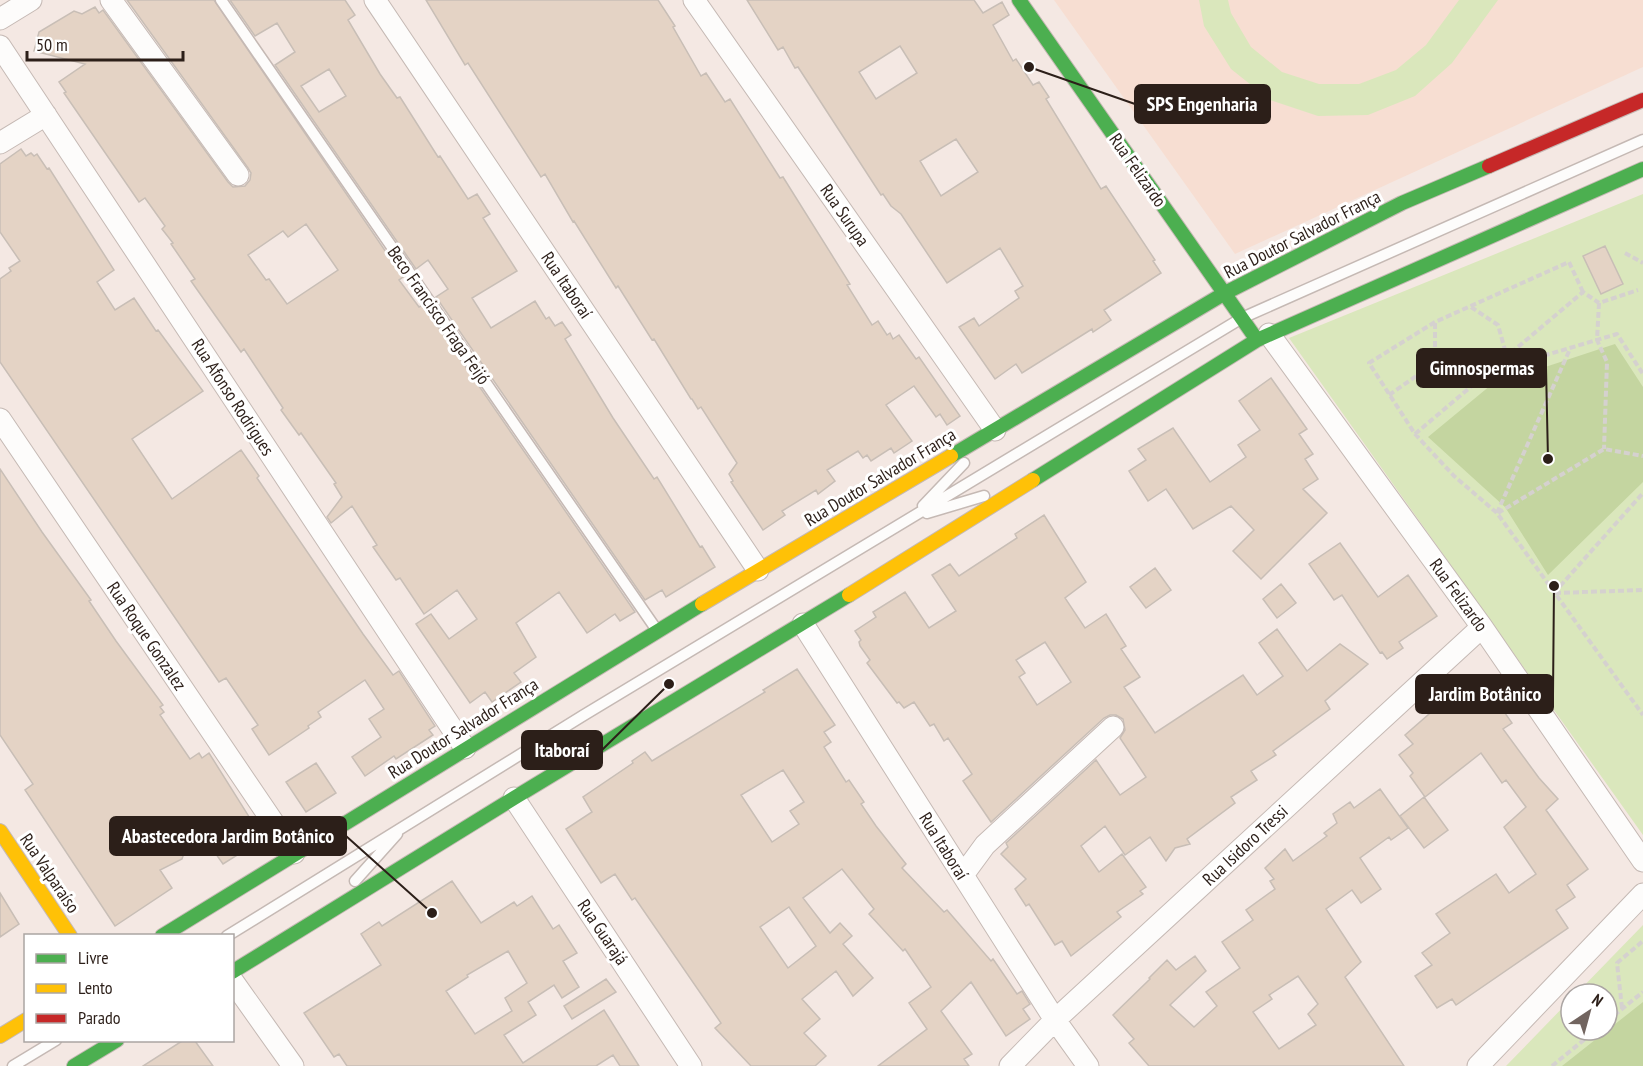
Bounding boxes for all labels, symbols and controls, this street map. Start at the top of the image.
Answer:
scale bar [27,24,183,62]
text: 50 m [36,33,68,56]
callout: SPS Engenharia [1135,85,1270,123]
text: SPS Engenharia [1146,91,1258,117]
street label: Rua Felizardo [1104,129,1172,211]
street label: Rua Surupa [815,179,875,251]
street label: Rua Doutor Salvador França [1220,185,1384,283]
street label: Beco Francisco Fraga Feijó [383,241,496,389]
street label: Rua Itaboraí [536,247,598,323]
street label: Rua Afonso Rodrigues [187,334,279,460]
callout: Gimnospermas [1417,349,1546,387]
text: Gimnospermas [1430,355,1534,381]
street label: Rua Doutor Salvador França [800,423,960,531]
street label: Rua Felizardo [1425,554,1493,636]
street label: Rua Roque Gonzalez [102,577,192,695]
street label: Rua Doutor Salvador França [384,673,542,783]
callout: Jardim Botânico [1416,675,1553,713]
text: Jardim Botânico [1428,681,1541,707]
callout: Itaboraí [522,731,602,769]
text: Itaboraí [534,737,590,763]
street label: Rua Isidoro Tressi [1198,800,1292,890]
street label: Rua Itaboraí [914,808,974,884]
callout: Abastecedora Jardim Botânico [110,817,346,855]
text: Abastecedora Jardim Botânico [121,823,334,849]
street label: Rua Valparaíso [15,829,85,917]
street label: Rua Guarajá [573,895,633,969]
legend [24,934,234,1042]
text: Livre [78,946,109,969]
text: Lento [78,976,113,999]
north arrow [1559,982,1619,1042]
text: N [1588,989,1607,1010]
text: Parado [78,1006,121,1029]

